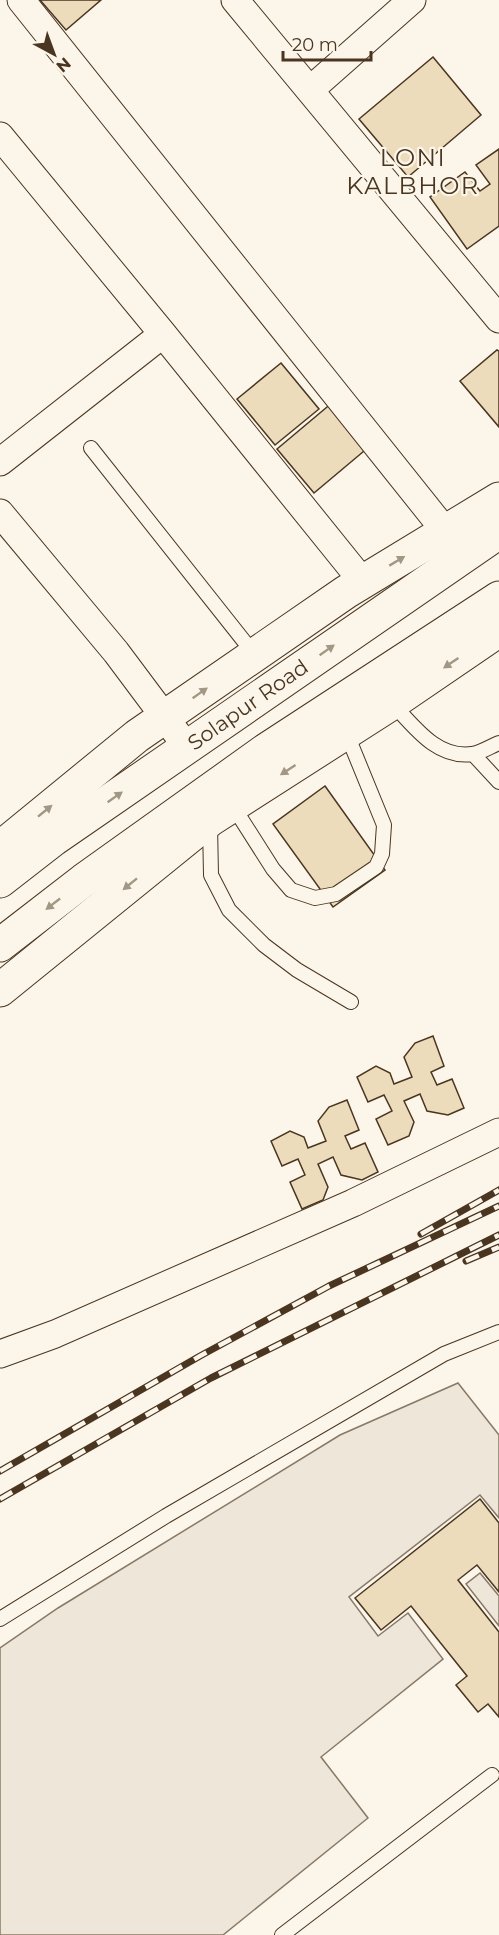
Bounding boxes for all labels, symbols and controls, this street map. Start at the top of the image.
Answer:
north arrow [24,24,84,84]
scale bar [283,24,372,62]
text: 20 m [292,34,338,56]
text: N [52,54,75,76]
district label: LONI KALBHOR [346,143,480,200]
one-way arrow [389,556,405,567]
one-way arrow [319,645,335,656]
street label: Solapur Road [183,654,313,755]
one-way arrow [443,657,459,669]
one-way arrow [192,688,208,699]
one-way arrow [279,764,296,775]
one-way arrow [106,791,122,803]
one-way arrow [37,805,52,818]
one-way arrow [122,878,138,891]
one-way arrow [45,898,60,910]

